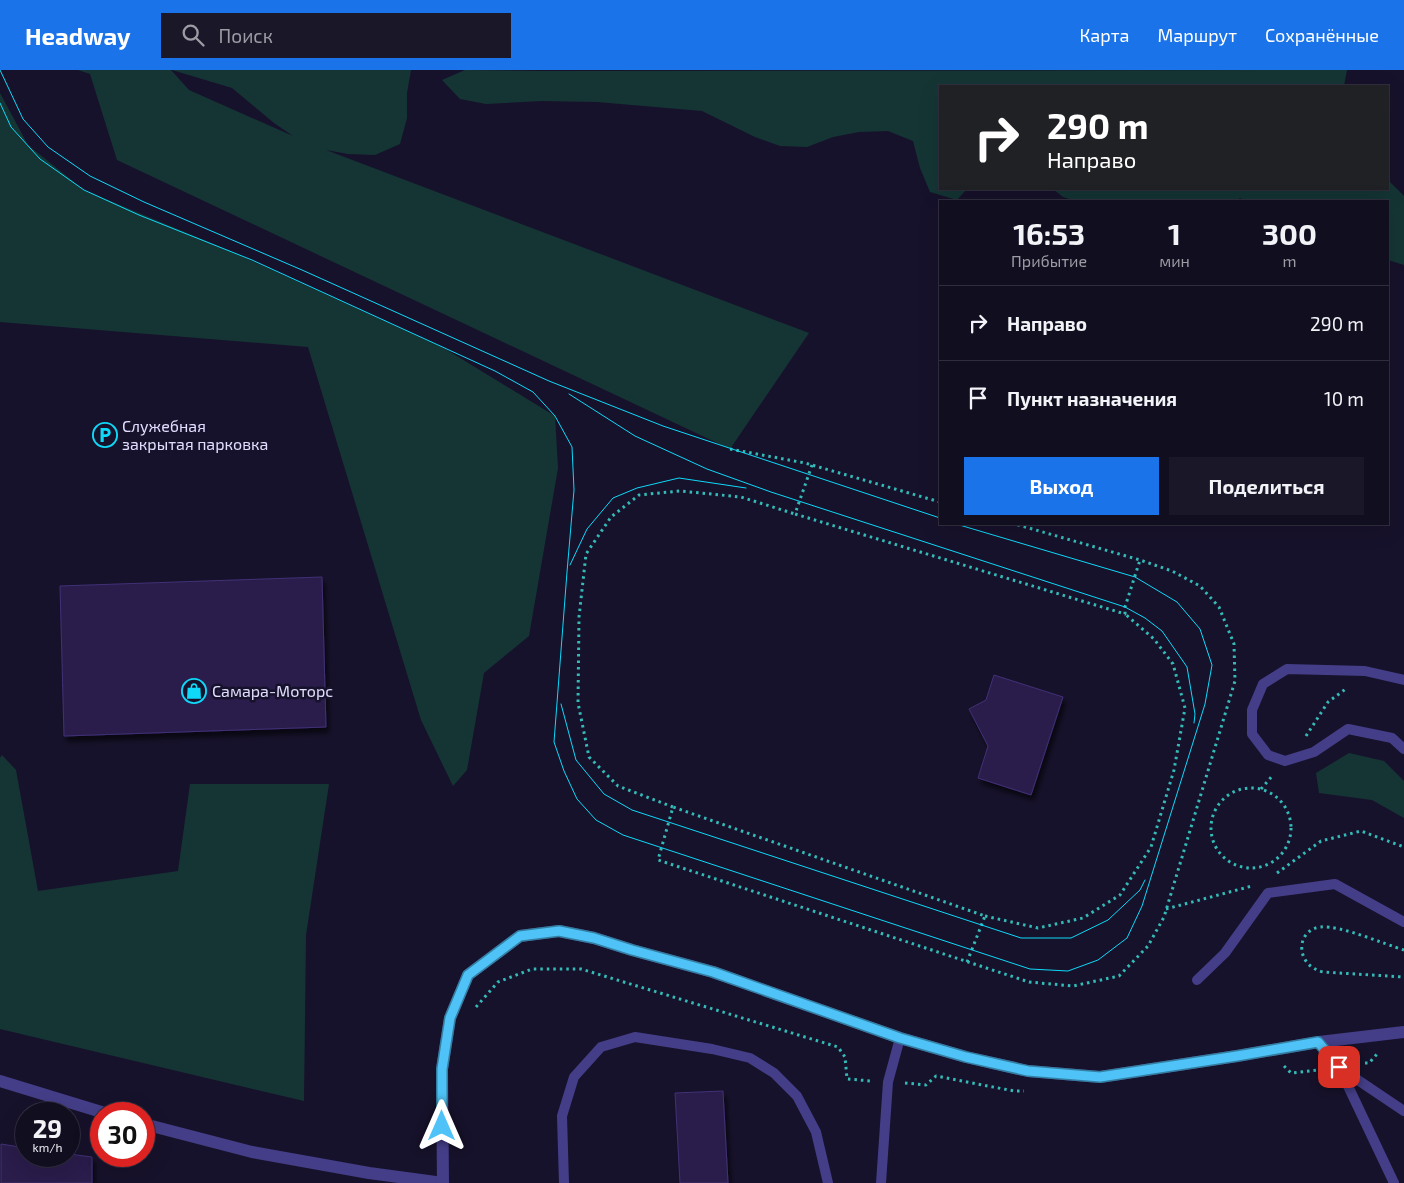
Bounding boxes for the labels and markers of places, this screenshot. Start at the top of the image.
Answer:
place label: Служебная закрытая парковка [122,416,268,453]
parking icon: Служебная закрытая парковка [92,422,118,448]
shop icon: Самара-Моторс [181,678,207,704]
place label: Самара-Моторс [212,681,333,700]
pin [1318,1046,1360,1088]

